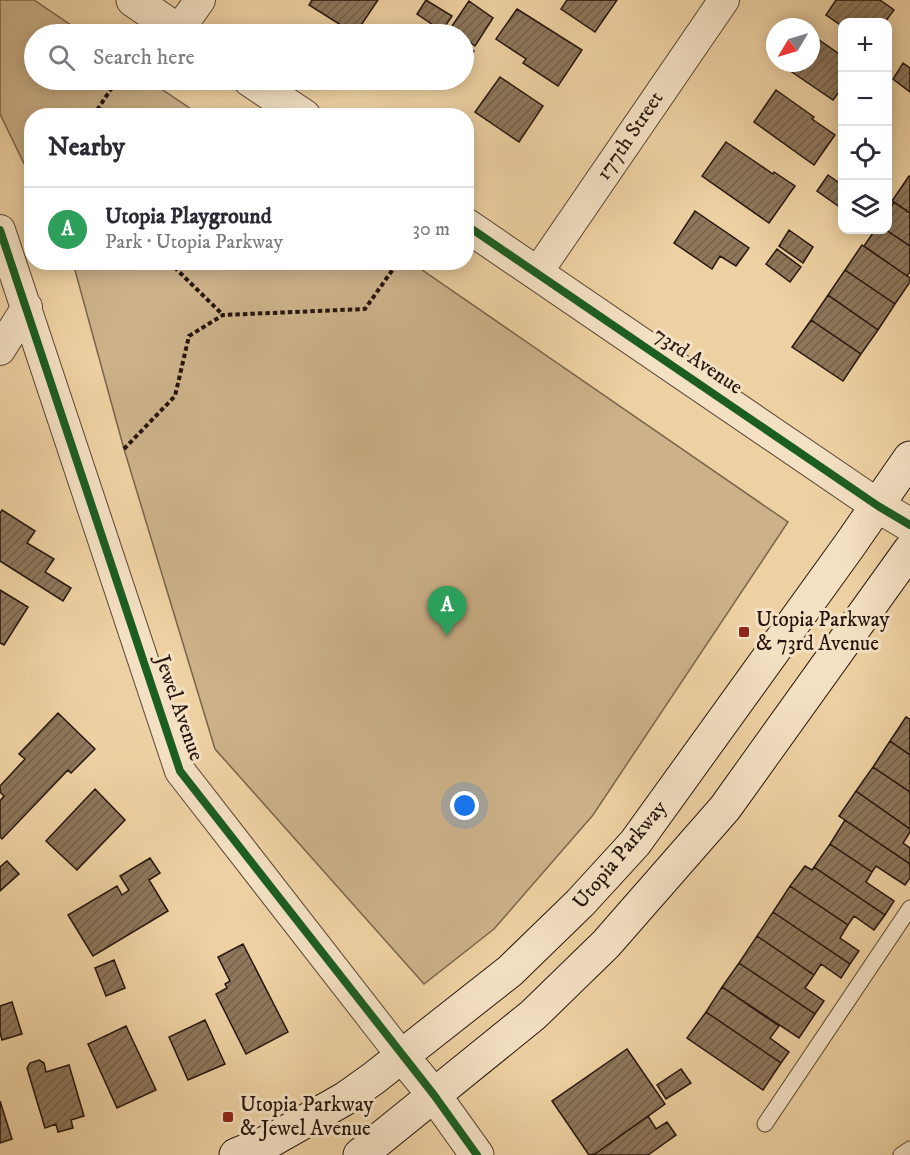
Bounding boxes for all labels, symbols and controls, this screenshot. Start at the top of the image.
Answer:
north arrow [766,18,820,72]
map controls [838,18,892,234]
button: + [838,18,892,72]
search box [24,24,474,90]
icon: search [45,41,78,74]
text: Search here [93,44,195,71]
button: − [838,72,892,126]
street label: 177th Street [591,86,669,185]
button: locate [838,126,892,180]
text: Nearby [48,131,125,164]
button: layers [838,180,892,234]
text: Utopia Playground [105,203,272,230]
text: A [61,217,74,242]
text: 30 m [412,217,450,242]
text: Park · Utopia Parkway [105,230,283,255]
street label: 73rd Avenue [648,322,748,401]
pin: A [428,586,466,636]
place label: Utopia Parkway & 73rd Avenue [756,607,891,657]
marker: Utopia Parkway & 73rd Avenue [737,625,751,639]
street label: Jewel Avenue [148,650,209,765]
your location [450,791,479,820]
street label: Utopia Parkway [567,795,674,915]
place label: Utopia Parkway & Jewel Avenue [240,1092,375,1142]
marker: Utopia Parkway & Jewel Avenue [221,1110,235,1124]

